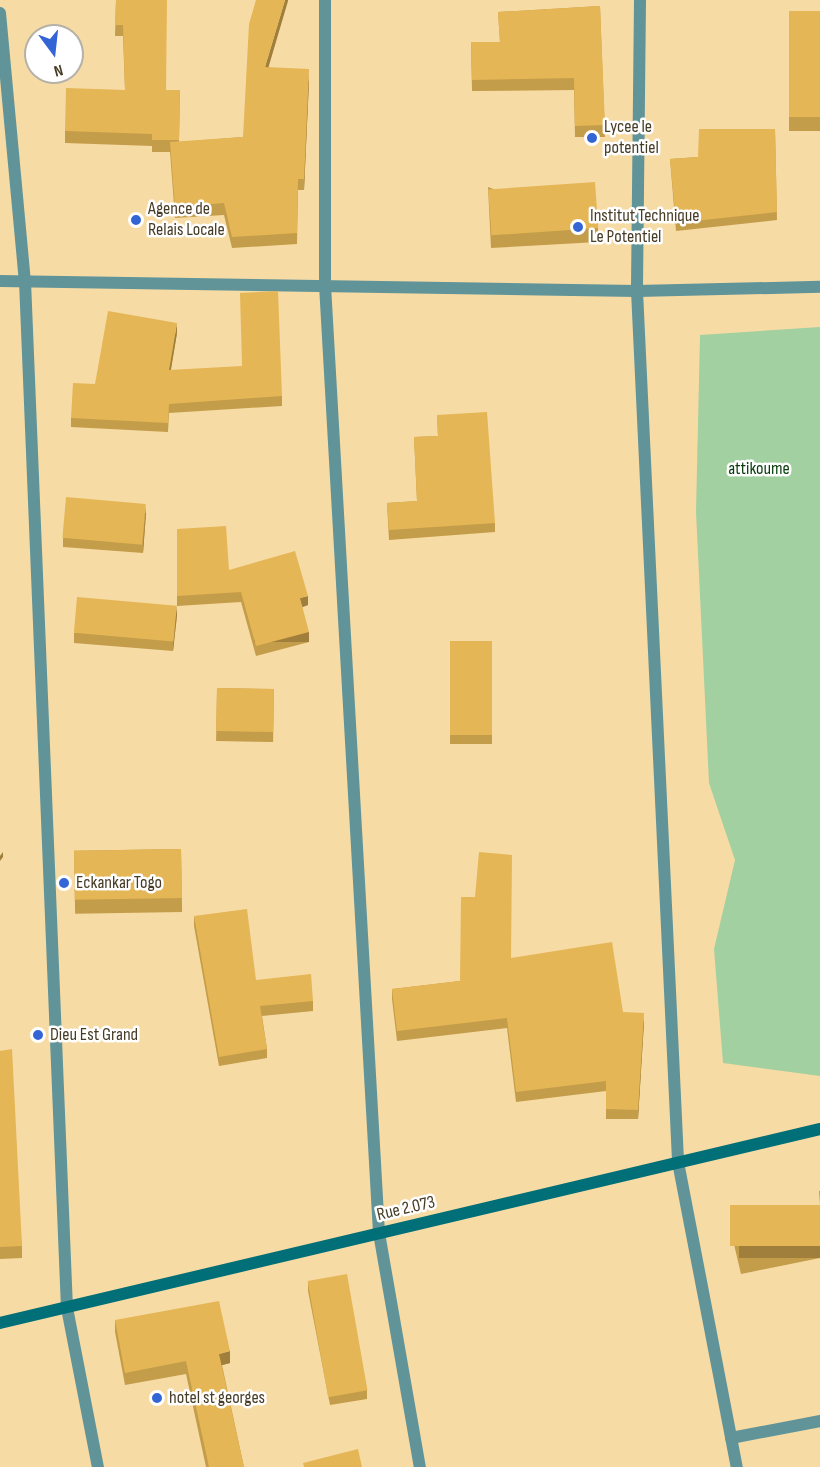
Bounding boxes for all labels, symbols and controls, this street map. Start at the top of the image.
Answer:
north arrow [24,24,84,84]
text: N [52,60,65,80]
place label: Lycee le potentiel [604,117,659,160]
marker: Lycee le potentiel [585,131,599,145]
place label: Agence de Relais Locale [148,199,225,242]
place label: Institut Technique Le Potentiel [590,206,700,248]
marker: Agence de Relais Locale [129,213,143,227]
marker: Institut Technique Le Potentiel [571,220,585,234]
park label: attikoume [728,458,790,480]
place label: Eckankar Togo [76,872,162,894]
marker: Eckankar Togo [57,876,71,890]
place label: Dieu Est Grand [50,1024,138,1046]
marker: Dieu Est Grand [31,1028,45,1042]
street label: Rue 2.073 [375,1192,437,1226]
place label: hotel st georges [169,1387,265,1409]
marker: hotel st georges [150,1391,164,1405]

